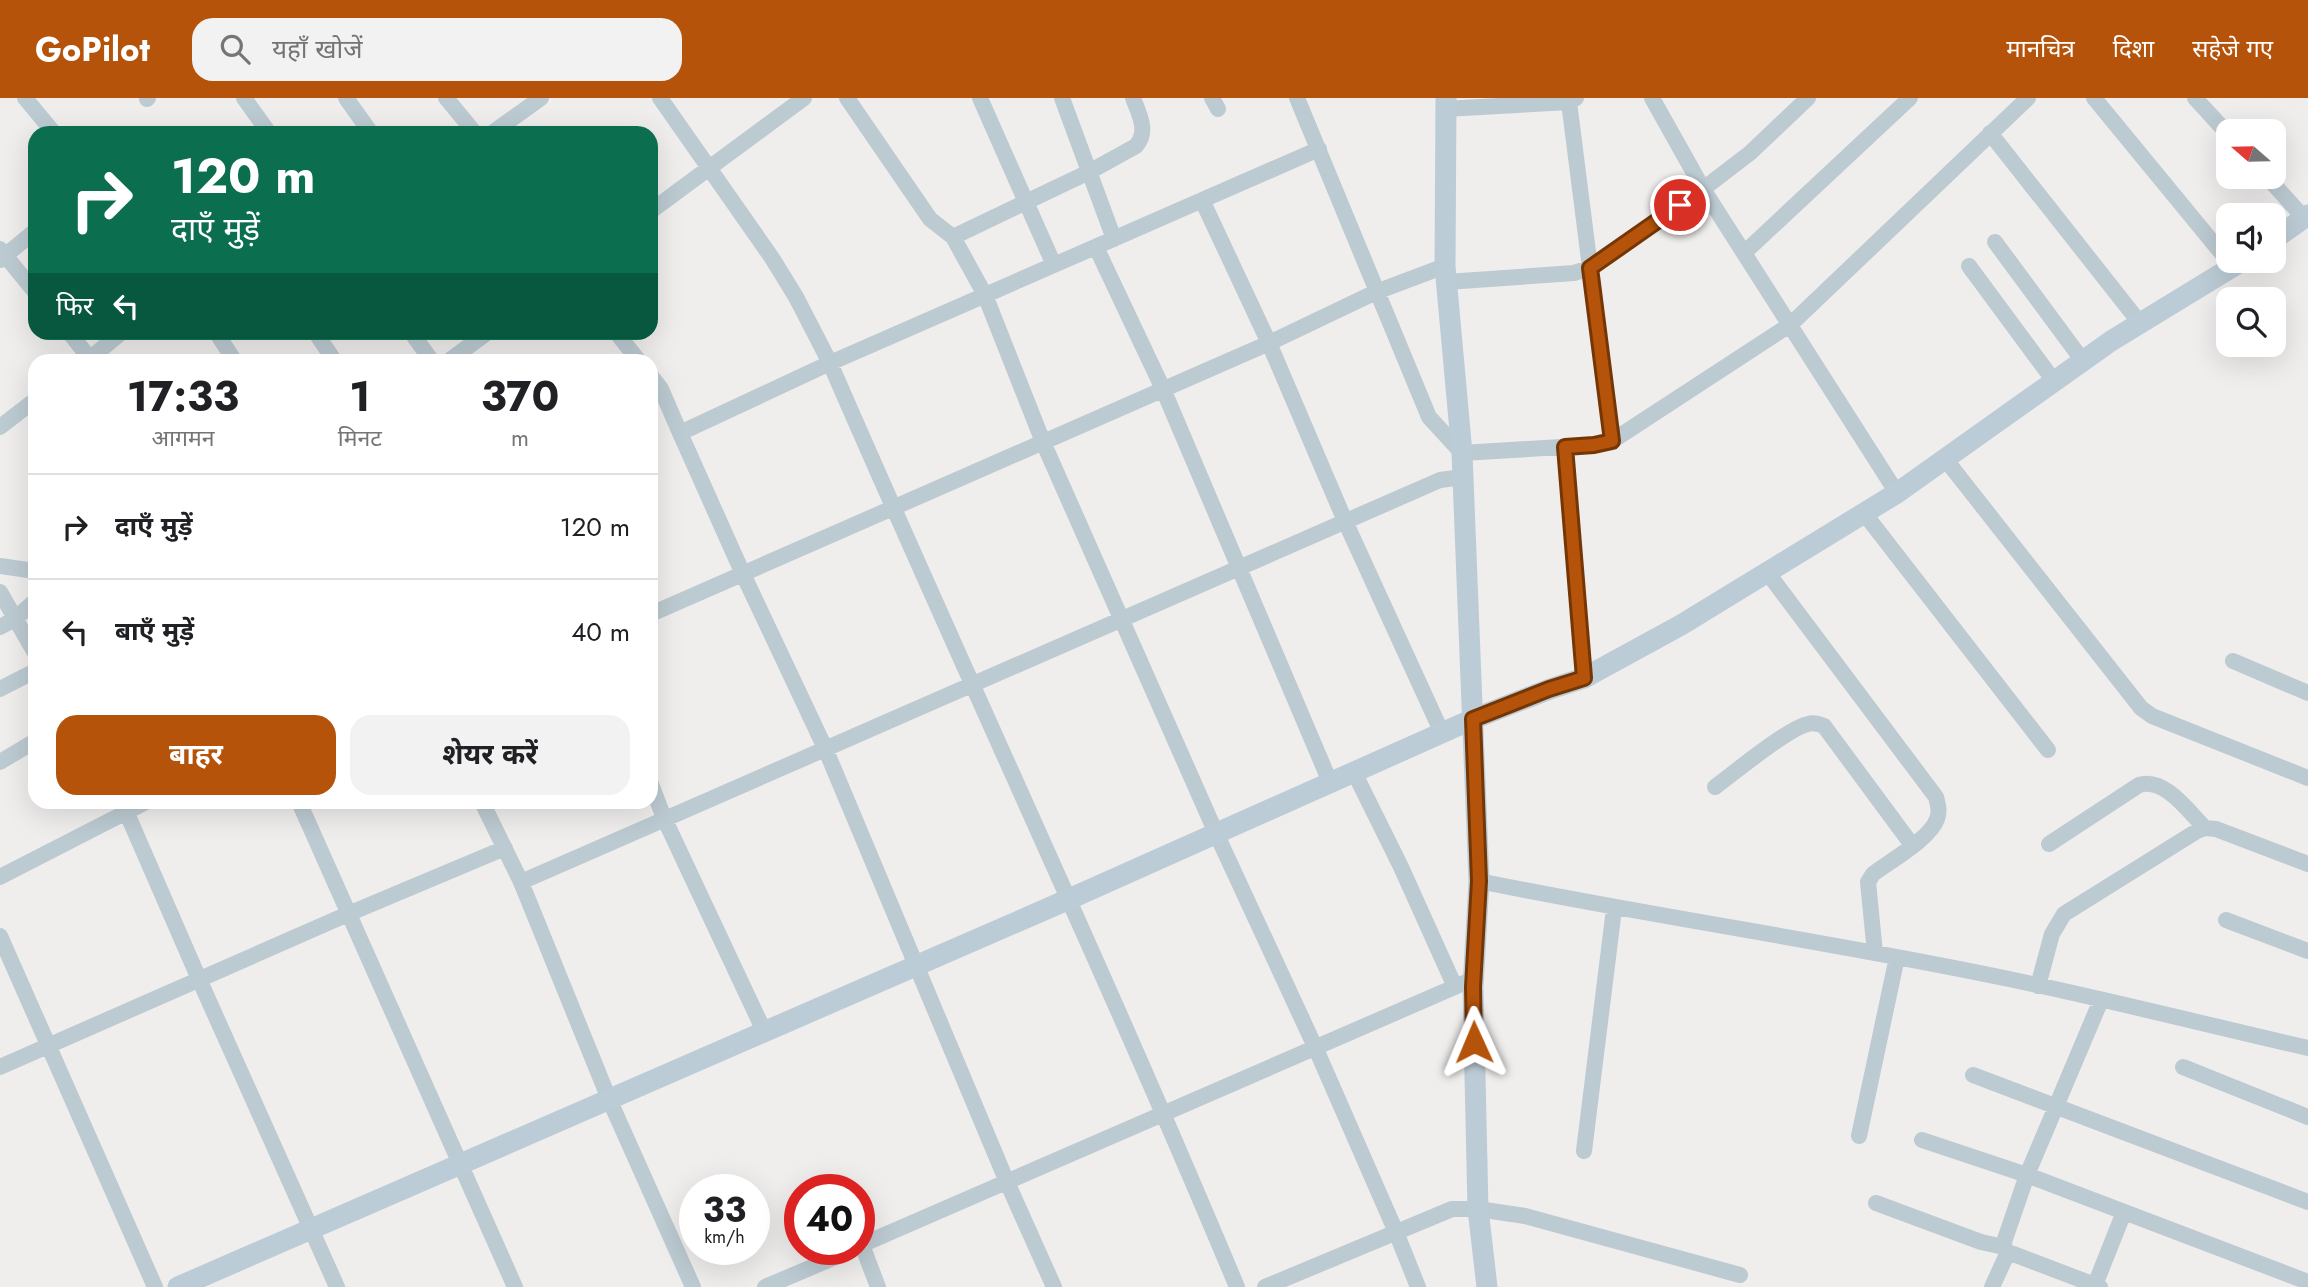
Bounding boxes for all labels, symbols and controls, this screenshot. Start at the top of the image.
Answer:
search box [192,18,682,81]
text: GoPilot [35,26,150,73]
icon: search [216,30,254,68]
text: यहाँ खोजें [272,30,363,68]
text: मानचित्र [2006,31,2075,66]
text: दिशा [2113,31,2154,66]
text: सहेजे गए [2192,31,2273,66]
north arrow [2216,119,2286,189]
map controls [2216,119,2286,357]
text: 120 m [171,141,315,211]
icon: right [56,154,147,245]
pin [1650,175,1710,235]
icon: arrive [1661,186,1699,224]
button: sound [2216,203,2286,273]
text: दाएँ मुड़ें [171,206,260,252]
text: फिर [56,287,93,325]
icon: left [107,287,145,325]
button: search [2216,287,2286,357]
text: 17:33 [127,366,239,427]
text: 1 [349,366,371,427]
text: 370 [481,366,559,427]
text: आगमन [151,421,214,455]
text: मिनट [338,421,382,455]
text: m [511,421,529,455]
text: दाएँ मुड़ें [115,507,193,545]
icon: right [56,508,94,546]
text: 120 m [560,508,630,546]
text: बाएँ मुड़ें [115,612,194,650]
icon: left [56,613,94,651]
text: 40 m [571,613,630,651]
button: बाहर [56,715,336,795]
button: शेयर करें [350,715,630,795]
position arrow [1437,1005,1511,1079]
speed limit sign: 40 [784,1174,875,1265]
text: 33 [703,1185,746,1235]
text: km/h [704,1224,745,1250]

